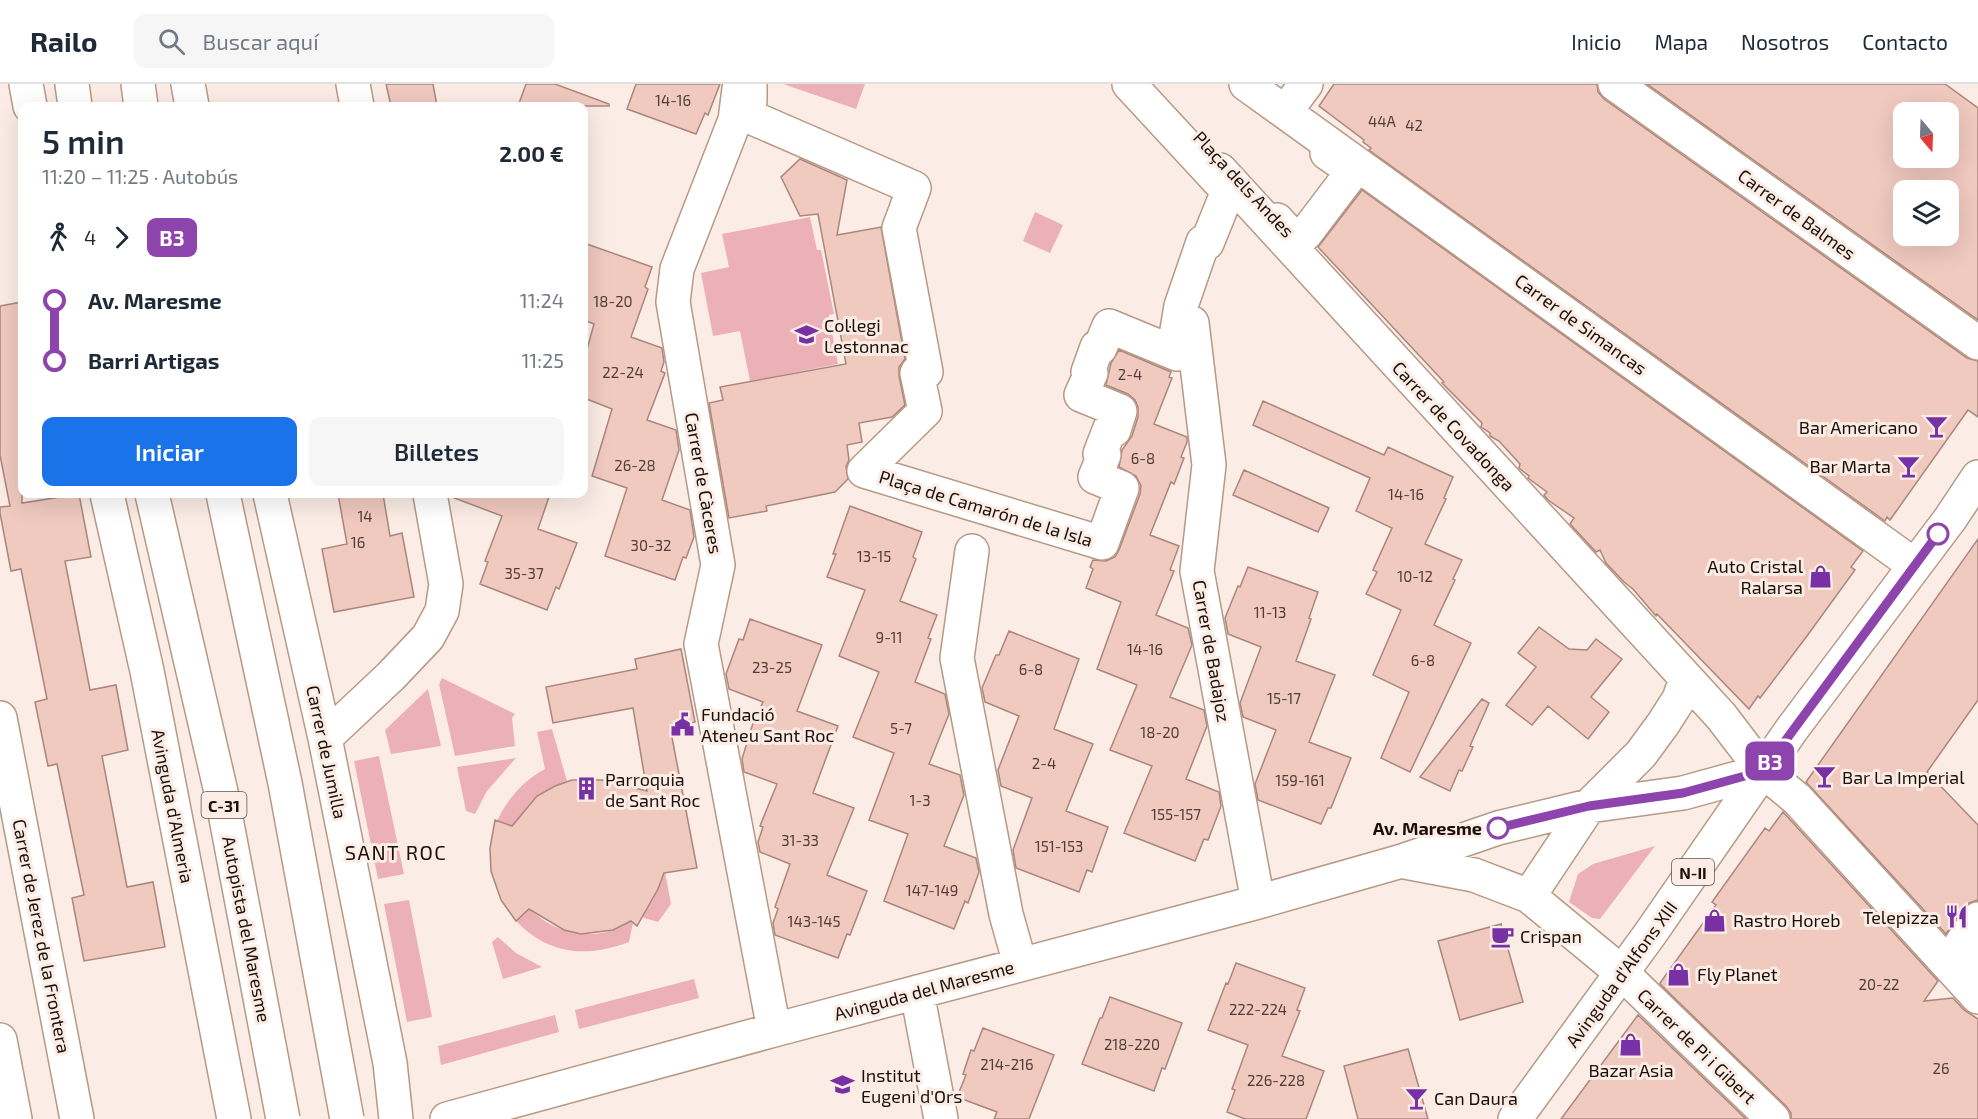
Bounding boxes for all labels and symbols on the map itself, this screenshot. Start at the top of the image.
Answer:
house number: 14-16 [655,91,691,109]
north arrow [1893,102,1959,168]
house number: 44A [1368,112,1397,130]
house number: 42 [1405,116,1423,134]
street label: Plaça dels Andes [1188,126,1299,242]
street label: Carrer de Balmes [1734,164,1860,264]
street label: Carrer de Simancas [1511,269,1651,379]
house number: 18-20 [593,292,633,310]
place label: Col·legi Lestonnac [824,314,909,357]
school or university icon: Col·legi Lestonnac [793,322,819,348]
street label: Carrer de Covadonga [1388,357,1520,495]
house number: 22-24 [602,363,644,381]
house number: 2-4 [1118,365,1142,383]
street label: Carrer de Càceres [681,411,727,555]
bar icon: Bar Americano [1923,414,1949,440]
place label: Bar Americano [1799,416,1918,438]
house number: 6-8 [1131,449,1155,467]
bar icon: Bar Marta [1896,453,1922,479]
place label: Bar Marta [1809,455,1891,477]
house number: 26-28 [614,456,656,474]
street label: Plaça de Camarón de la Isla [876,465,1096,552]
house number: 14-16 [1388,485,1424,503]
house number: 14 [357,507,373,525]
unlabelled marker [1927,523,1949,545]
house number: 16 [351,533,365,551]
house number: 30-32 [631,536,671,554]
house number: 13-15 [857,547,891,565]
place label: Auto Cristal Ralarsa [1707,555,1804,598]
shop icon: Auto Cristal Ralarsa [1808,563,1834,589]
house number: 35-37 [504,564,544,582]
house number: 10-12 [1397,567,1433,585]
street label: Carrer de Badajoz [1189,578,1235,724]
house number: 11-13 [1254,603,1286,621]
house number: 9-11 [876,628,902,646]
house number: 14-16 [1127,640,1163,658]
house number: 6-8 [1411,651,1435,669]
house number: 23-25 [752,658,792,676]
house number: 6-8 [1019,660,1043,678]
street label: Carrer de Jumilla [302,683,352,821]
house number: 15-17 [1267,689,1301,707]
place label: Fundació Ateneu Sant Roc [701,703,834,746]
public building icon: Fundació Ateneu Sant Roc [670,711,696,737]
house number: 5-7 [890,719,912,737]
house number: 18-20 [1140,723,1180,741]
street label: Avinguda d'Almeria [147,727,199,885]
line badge: B3 [1743,742,1797,780]
house number: 2-4 [1032,754,1056,772]
bar icon: Bar La Imperial [1811,764,1837,790]
place label: Bar La Imperial [1842,766,1965,788]
place label: Parroquia de Sant Roc [605,768,701,811]
house number: 159-161 [1275,771,1325,789]
building icon: Parroquia de Sant Roc [574,776,600,802]
house number: 1-3 [909,791,931,809]
road number: C-31 [202,792,246,818]
house number: 155-157 [1151,805,1201,823]
street label: Carrer de Jerez de la Frontera [8,817,76,1055]
place label: Av. Maresme [1373,817,1482,839]
marker: Av. Maresme [1487,817,1509,839]
house number: 31-33 [781,831,819,849]
street label: Autopista del Maresme [218,834,276,1024]
house number: 151-153 [1035,837,1083,855]
district label: SANT ROC [345,840,447,864]
road number: N-II [1672,859,1714,885]
house number: 147-149 [906,881,958,899]
street label: Avinguda d'Alfons XIII [1561,897,1681,1051]
restaurant icon: Telepizza [1944,904,1970,930]
place label: Telepizza [1863,906,1939,928]
shop icon: Rastro Horeb [1702,907,1728,933]
place label: Rastro Horeb [1733,909,1840,931]
house number: 143-145 [787,912,841,930]
cafe icon: Crispan [1489,923,1515,949]
place label: Crispan [1520,925,1582,947]
street label: Avinguda del Maresme [832,955,1016,1025]
shop icon: Fly Planet [1666,961,1692,987]
place label: Fly Planet [1697,963,1778,985]
house number: 20-22 [1858,975,1900,993]
street label: Carrer de Pi i Gibert [1633,984,1761,1108]
house number: 222-224 [1229,1000,1287,1018]
shop icon: Bazar Asia [1618,1031,1644,1057]
house number: 218-220 [1104,1035,1160,1053]
house number: 214-216 [980,1055,1034,1073]
place label: Bazar Asia [1588,1059,1674,1081]
house number: 26 [1932,1059,1950,1077]
place label: Institut Eugeni d'Ors [861,1064,962,1107]
house number: 226-228 [1247,1071,1305,1089]
school or university icon: Institut Eugeni d'Ors [830,1072,856,1098]
bar icon: Can Daura [1403,1085,1429,1111]
place label: Can Daura [1434,1087,1518,1109]

